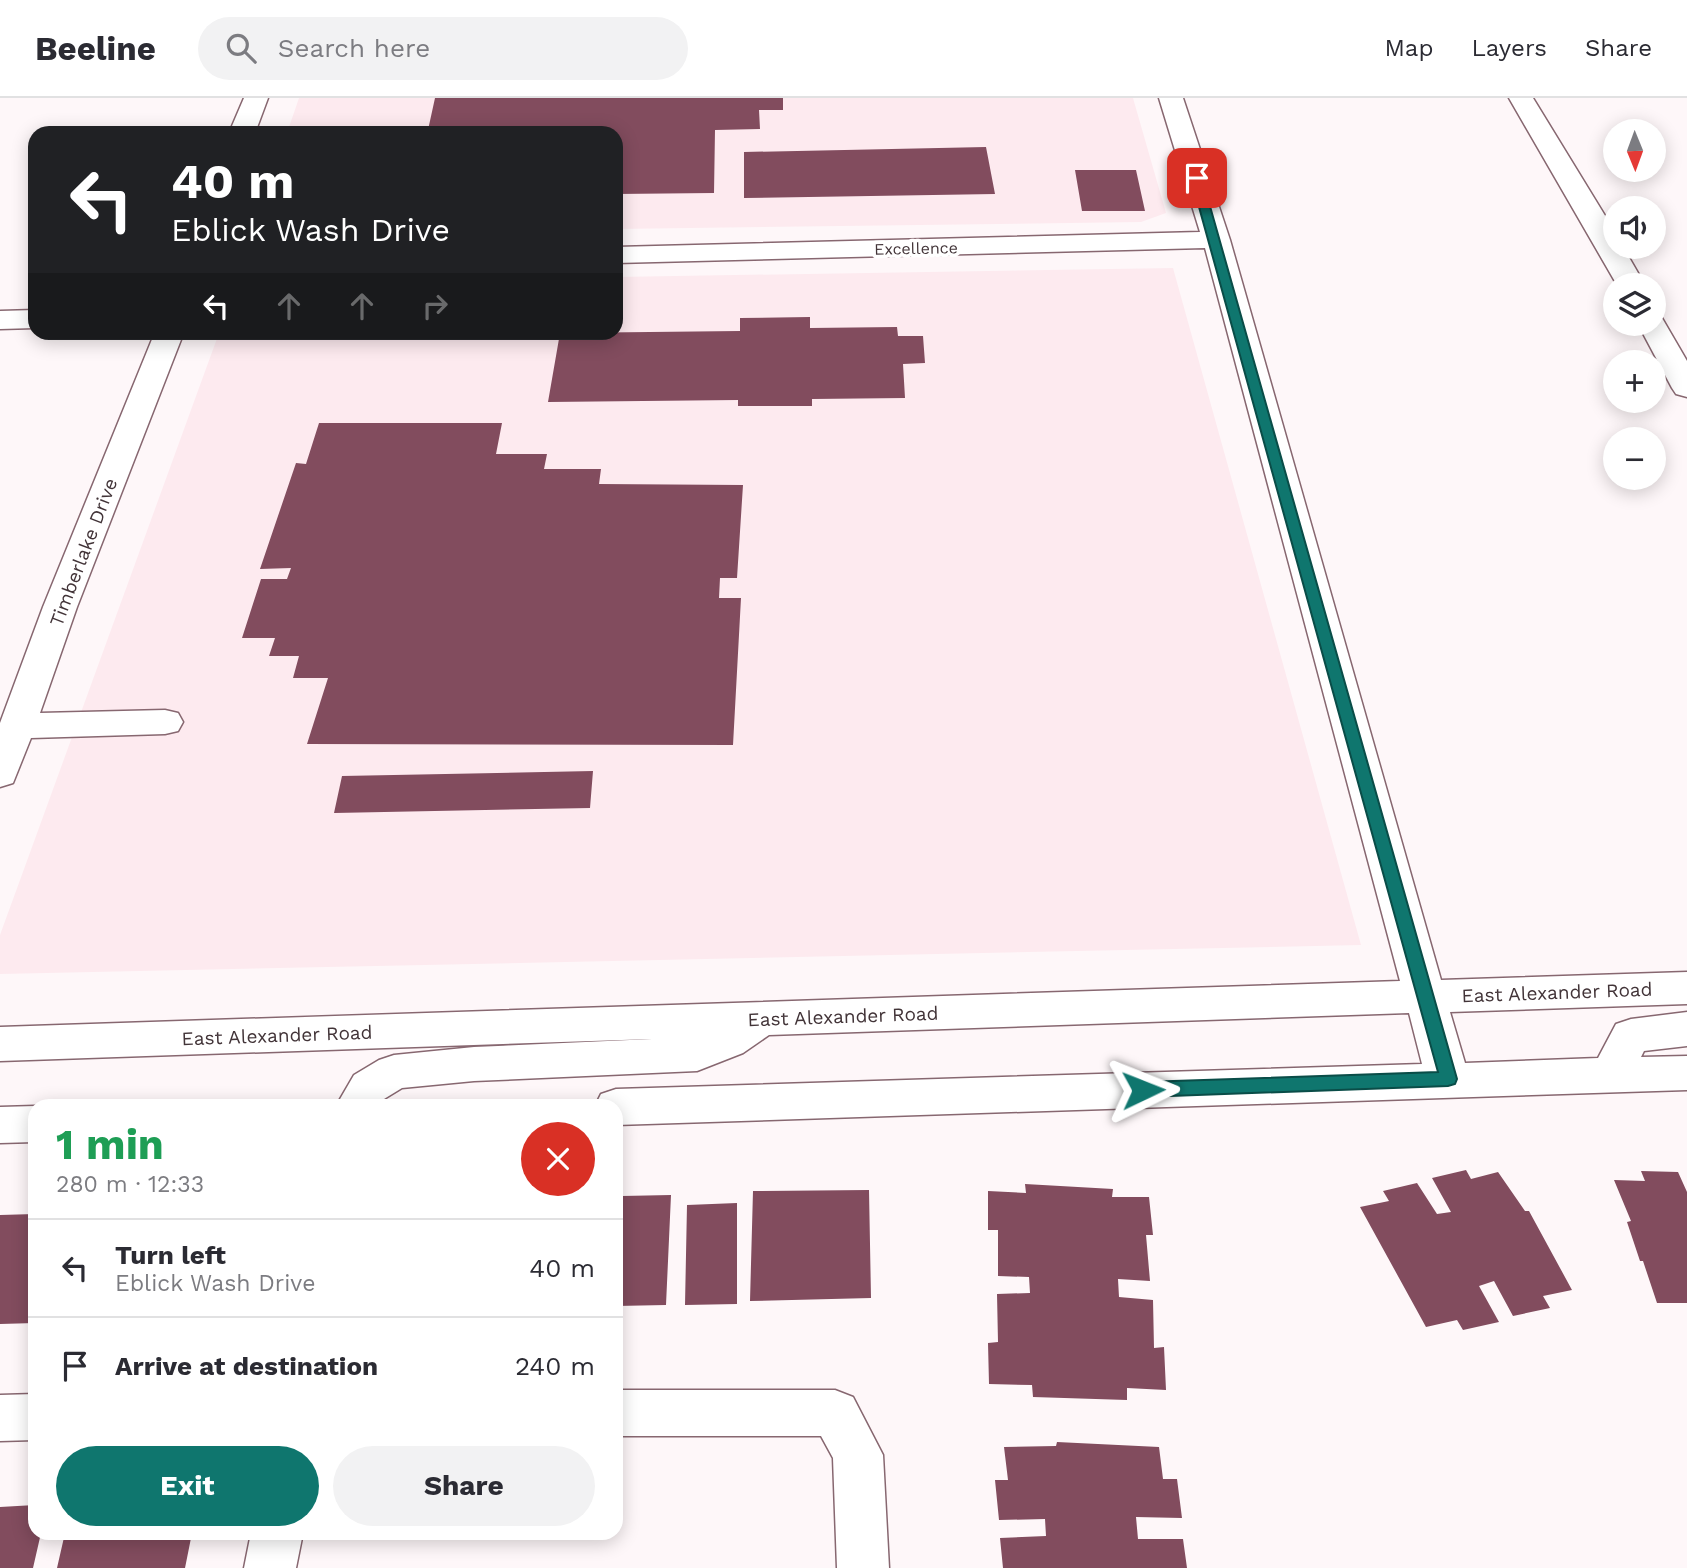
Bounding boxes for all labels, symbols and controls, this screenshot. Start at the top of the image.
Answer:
search box [198,17,688,80]
text: Beeline [35,29,156,68]
icon: search [222,29,260,67]
text: Search here [278,33,430,63]
text: Map [1385,34,1433,62]
text: Layers [1471,34,1547,62]
text: Share [1585,34,1652,62]
north arrow [1603,119,1666,182]
map controls [1603,119,1666,490]
pin [1167,148,1227,208]
text: 40 m [171,152,294,210]
icon: left [56,154,147,245]
icon: arrive [1178,159,1216,197]
button: sound [1603,196,1666,259]
text: Eblick Wash Drive [171,211,450,249]
street label: Excellence [874,238,958,259]
button: layers [1603,273,1666,336]
icon: left [197,287,235,325]
icon: ahead [270,287,308,325]
icon: ahead [343,287,381,325]
icon: right [416,287,454,325]
button: + [1603,350,1666,413]
button: − [1603,427,1666,490]
street label: Timberlake Drive [45,475,122,629]
street label: East Alexander Road [1461,978,1653,1007]
street label: East Alexander Road [747,1002,939,1031]
street label: East Alexander Road [181,1021,373,1050]
position arrow [1106,1053,1180,1127]
text: 1 min [56,1120,164,1169]
button: close [521,1122,595,1196]
text: 280 m · 12:33 [56,1171,204,1198]
text: Turn left [115,1240,226,1270]
icon: left [56,1249,94,1287]
text: 40 m [529,1253,595,1283]
text: Eblick Wash Drive [115,1270,316,1297]
icon: arrive [56,1347,94,1385]
text: Arrive at destination [115,1351,378,1381]
text: 240 m [515,1351,595,1381]
button: Exit [56,1446,319,1526]
button: Share [333,1446,595,1526]

